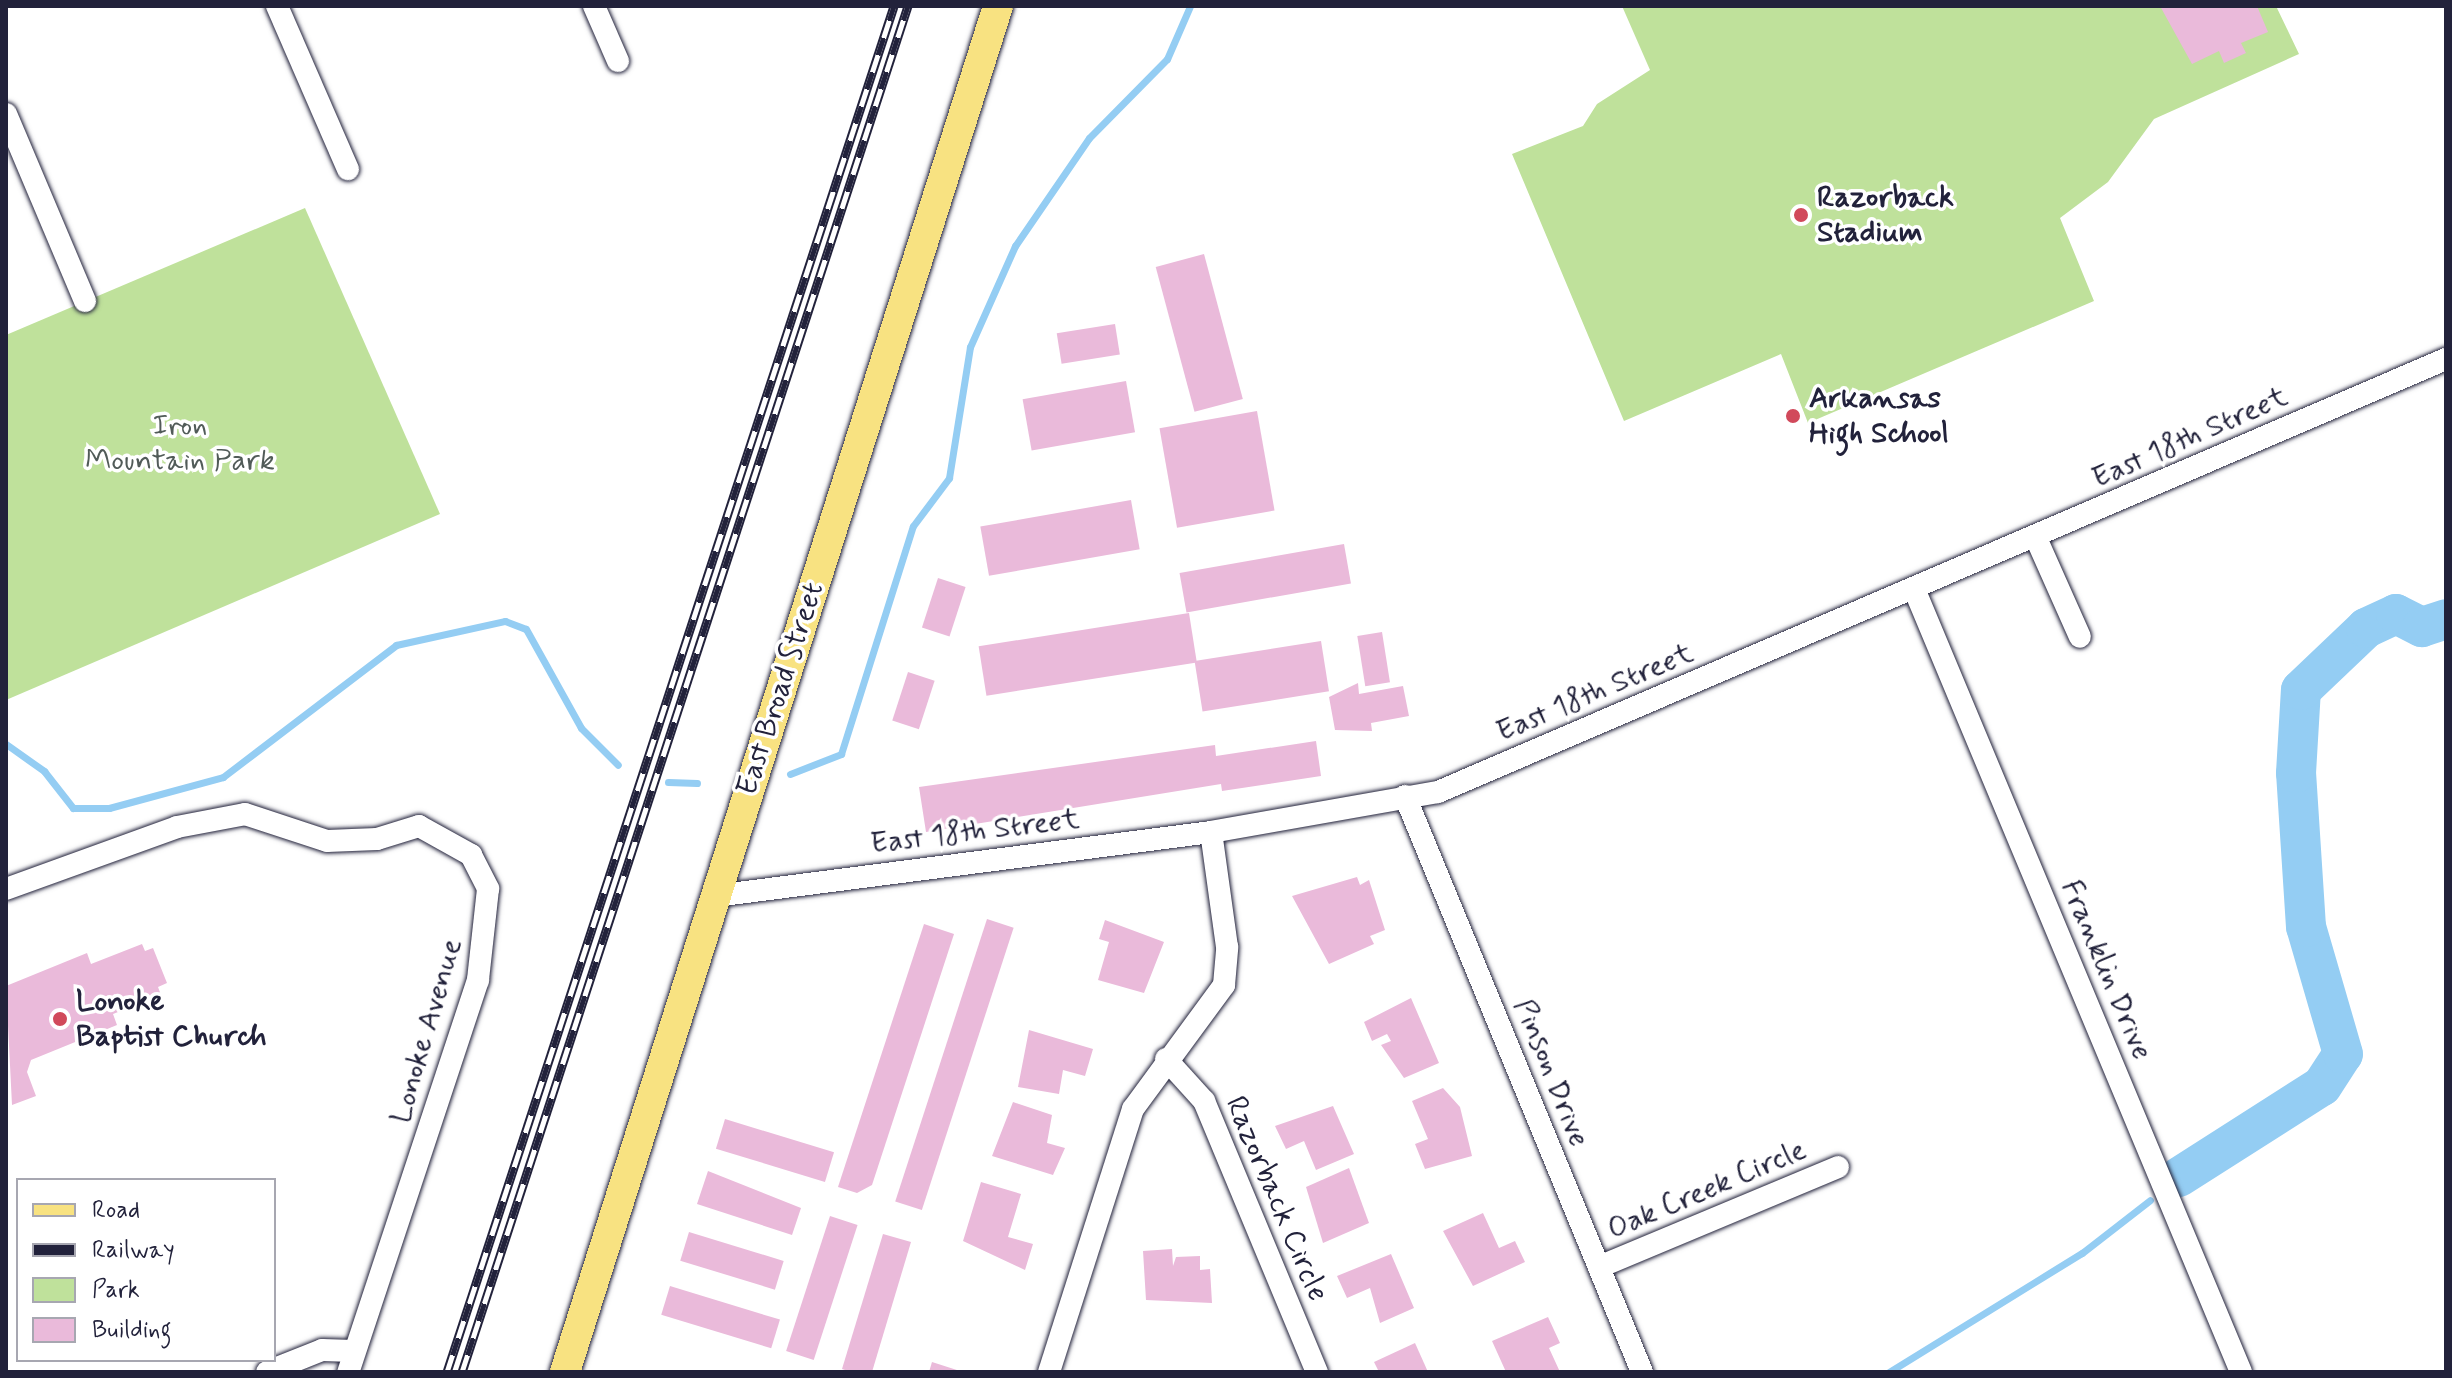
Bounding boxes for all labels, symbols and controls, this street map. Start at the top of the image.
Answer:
place label: Razorback Stadium [1817,180,1954,250]
marker: Razorback Stadium [1792,206,1810,224]
street label: East 18th Street [2087,379,2293,497]
place label: Arkansas High School [1809,381,1949,452]
marker: Arkansas High School [1784,407,1802,425]
park label: Iron Mountain Park [86,408,274,478]
street label: East Broad Street [729,575,833,803]
street label: East 18th Street [1491,635,1699,751]
street label: East 18th Street [869,801,1081,863]
street label: Franklin Drive [2052,876,2160,1064]
street label: Lonoke Avenue [383,934,471,1128]
place label: Lonoke Baptist Church [76,984,267,1054]
street label: Pinson Drive [1506,995,1596,1151]
marker: Lonoke Baptist Church [51,1010,69,1028]
street label: Razorback Circle [1217,1091,1335,1307]
street label: Oak Creek Circle [1601,1131,1813,1249]
legend [16,1178,276,1362]
text: Road [92,1195,140,1226]
text: Railway [92,1235,175,1266]
text: Park [92,1275,140,1306]
text: Building [92,1315,172,1346]

